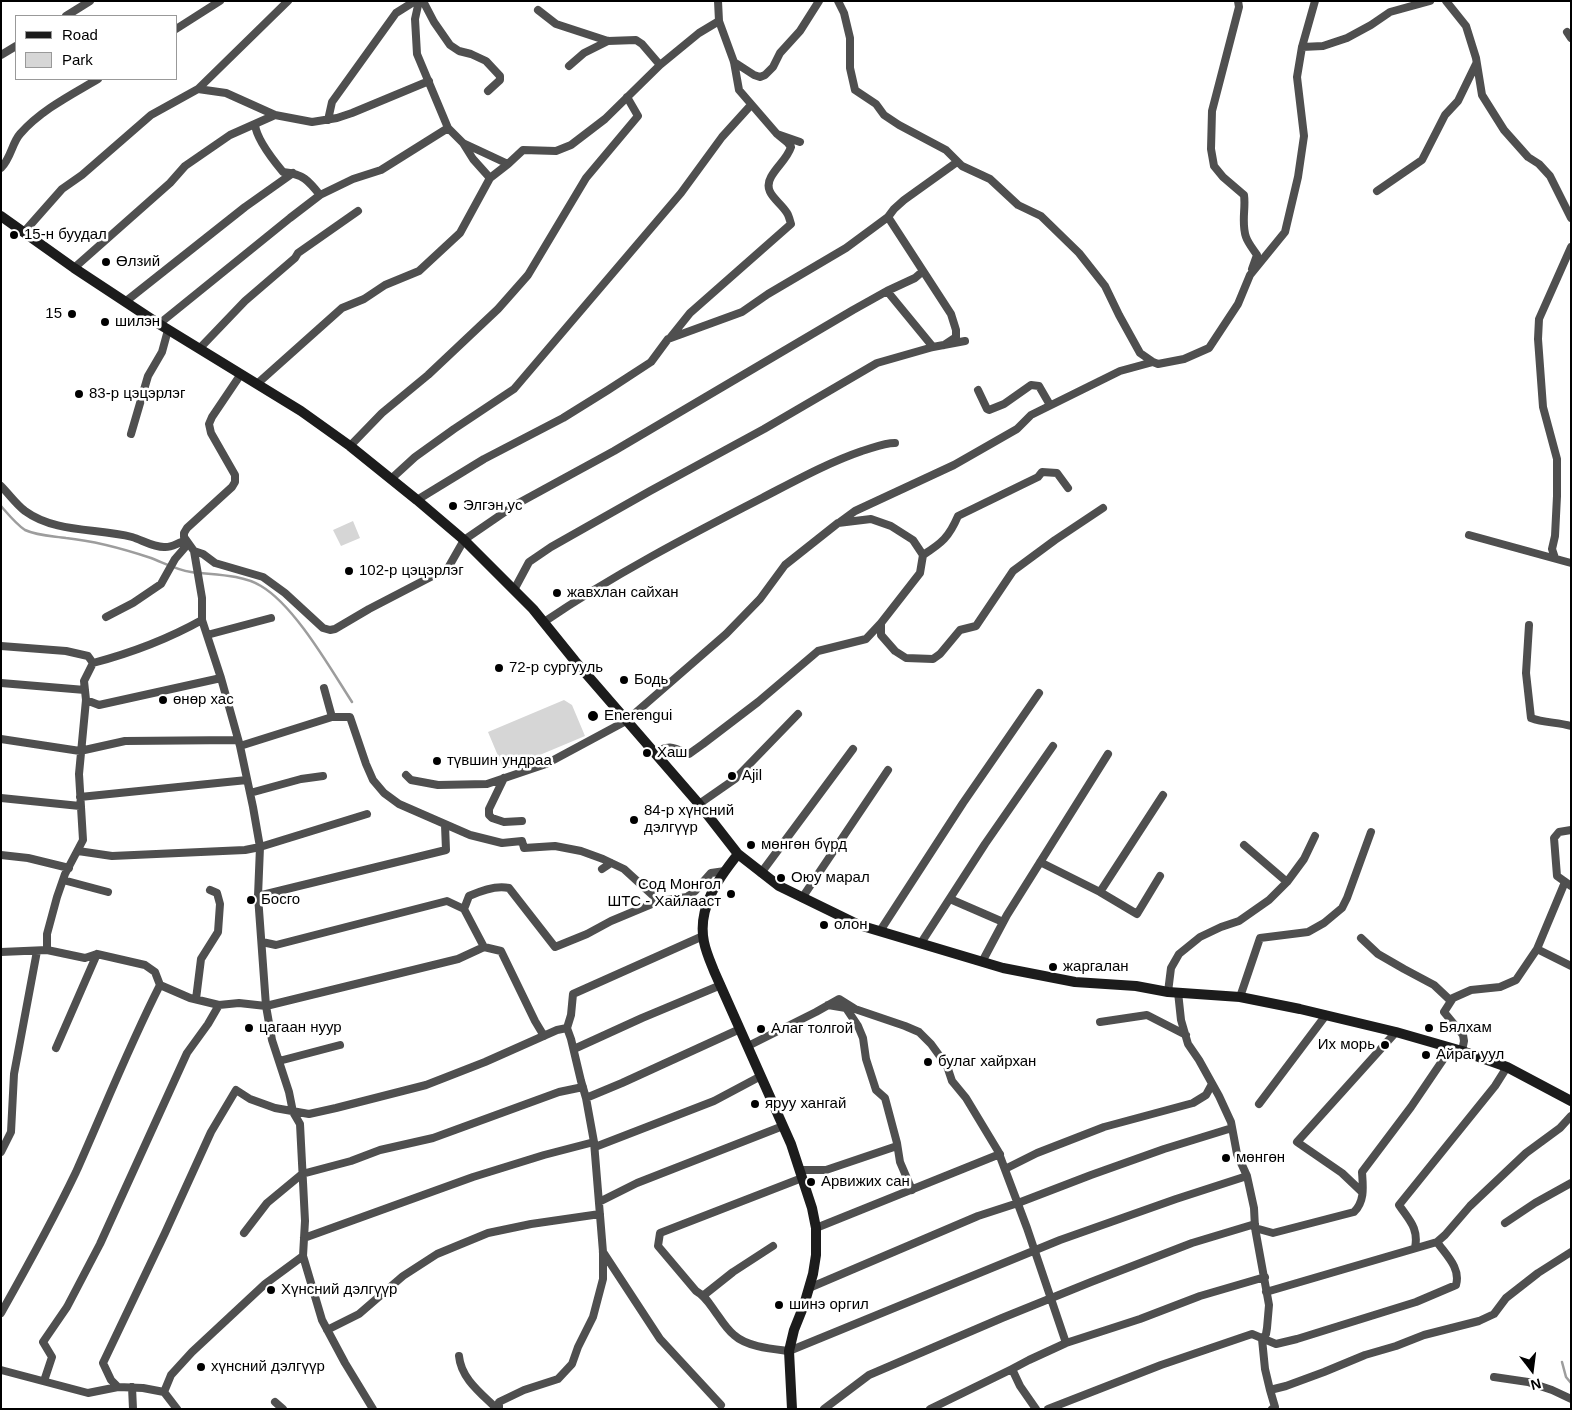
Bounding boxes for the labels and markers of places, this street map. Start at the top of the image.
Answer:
place label: 15-н буудал [24,226,107,244]
marker: 15-н буудал [8,229,20,241]
place label: Өлзий [116,253,160,271]
marker: Өлзий [100,256,112,268]
place label: 15 [45,305,62,323]
marker: 15 [66,308,78,320]
place label: шилэн [115,313,160,331]
marker: шилэн [99,316,111,328]
place label: 83-р цэцэрлэг [89,385,185,403]
marker: 83-р цэцэрлэг [73,388,85,400]
place label: Элгэн ус [463,497,522,515]
marker: Элгэн ус [447,500,459,512]
place label: 102-р цэцэрлэг [359,562,464,580]
marker: 102-р цэцэрлэг [343,565,355,577]
place label: жавхлан сайхан [567,584,679,602]
marker: жавхлан сайхан [551,587,563,599]
place label: 72-р сургууль [509,659,603,677]
marker: 72-р сургууль [493,662,505,674]
place label: Бодь [634,671,668,689]
marker: Бодь [618,674,630,686]
place label: өнөр хас [173,691,234,709]
marker: өнөр хас [157,694,169,706]
place label: Enerengui [604,707,672,725]
marker: Enerengui [586,709,600,723]
place label: Хаш [657,744,687,762]
marker: Хаш [641,747,653,759]
place label: түвшин ундраа [447,752,552,770]
marker: түвшин ундраа [431,755,443,767]
place label: Ajil [742,767,762,785]
marker: Ajil [726,770,738,782]
place label: 84-р хүнсний дэлгүүр [644,802,734,837]
marker: 84-р хүнсний дэлгүүр [628,814,640,826]
place label: мөнгөн бүрд [761,836,847,854]
marker: мөнгөн бүрд [745,839,757,851]
place label: Оюу марал [791,869,870,887]
marker: Оюу марал [775,872,787,884]
place label: Сод Монгол ШТС - Хайлааст [607,876,721,911]
marker: Сод Монгол ШТС - Хайлааст [725,888,737,900]
place label: Босго [261,891,300,909]
marker: Босго [245,894,257,906]
place label: олон [834,916,868,934]
marker: олон [818,919,830,931]
place label: жаргалан [1063,958,1129,976]
marker: жаргалан [1047,961,1059,973]
place label: цагаан нуур [259,1019,342,1037]
place label: Бялхам [1439,1019,1492,1037]
place label: Алаг толгой [771,1020,853,1038]
marker: цагаан нуур [243,1022,255,1034]
marker: Бялхам [1423,1022,1435,1034]
marker: Алаг толгой [755,1023,767,1035]
place label: Их морь [1318,1036,1375,1054]
marker: Их морь [1379,1039,1391,1051]
place label: Айраг уул [1436,1046,1504,1064]
marker: Айраг уул [1420,1049,1432,1061]
place label: булаг хайрхан [938,1053,1036,1071]
marker: булаг хайрхан [922,1056,934,1068]
place label: яруу хангай [765,1095,846,1113]
marker: яруу хангай [749,1098,761,1110]
place label: мөнгөн [1236,1149,1285,1167]
marker: мөнгөн [1220,1152,1232,1164]
place label: Арвижих сан [821,1173,910,1191]
marker: Арвижих сан [805,1176,817,1188]
place label: Хүнсний дэлгүүр [281,1281,397,1299]
marker: Хүнсний дэлгүүр [265,1284,277,1296]
place label: шинэ оргил [789,1296,869,1314]
marker: шинэ оргил [773,1299,785,1311]
place label: хүнсний дэлгүүр [211,1358,325,1376]
marker: хүнсний дэлгүүр [195,1361,207,1373]

